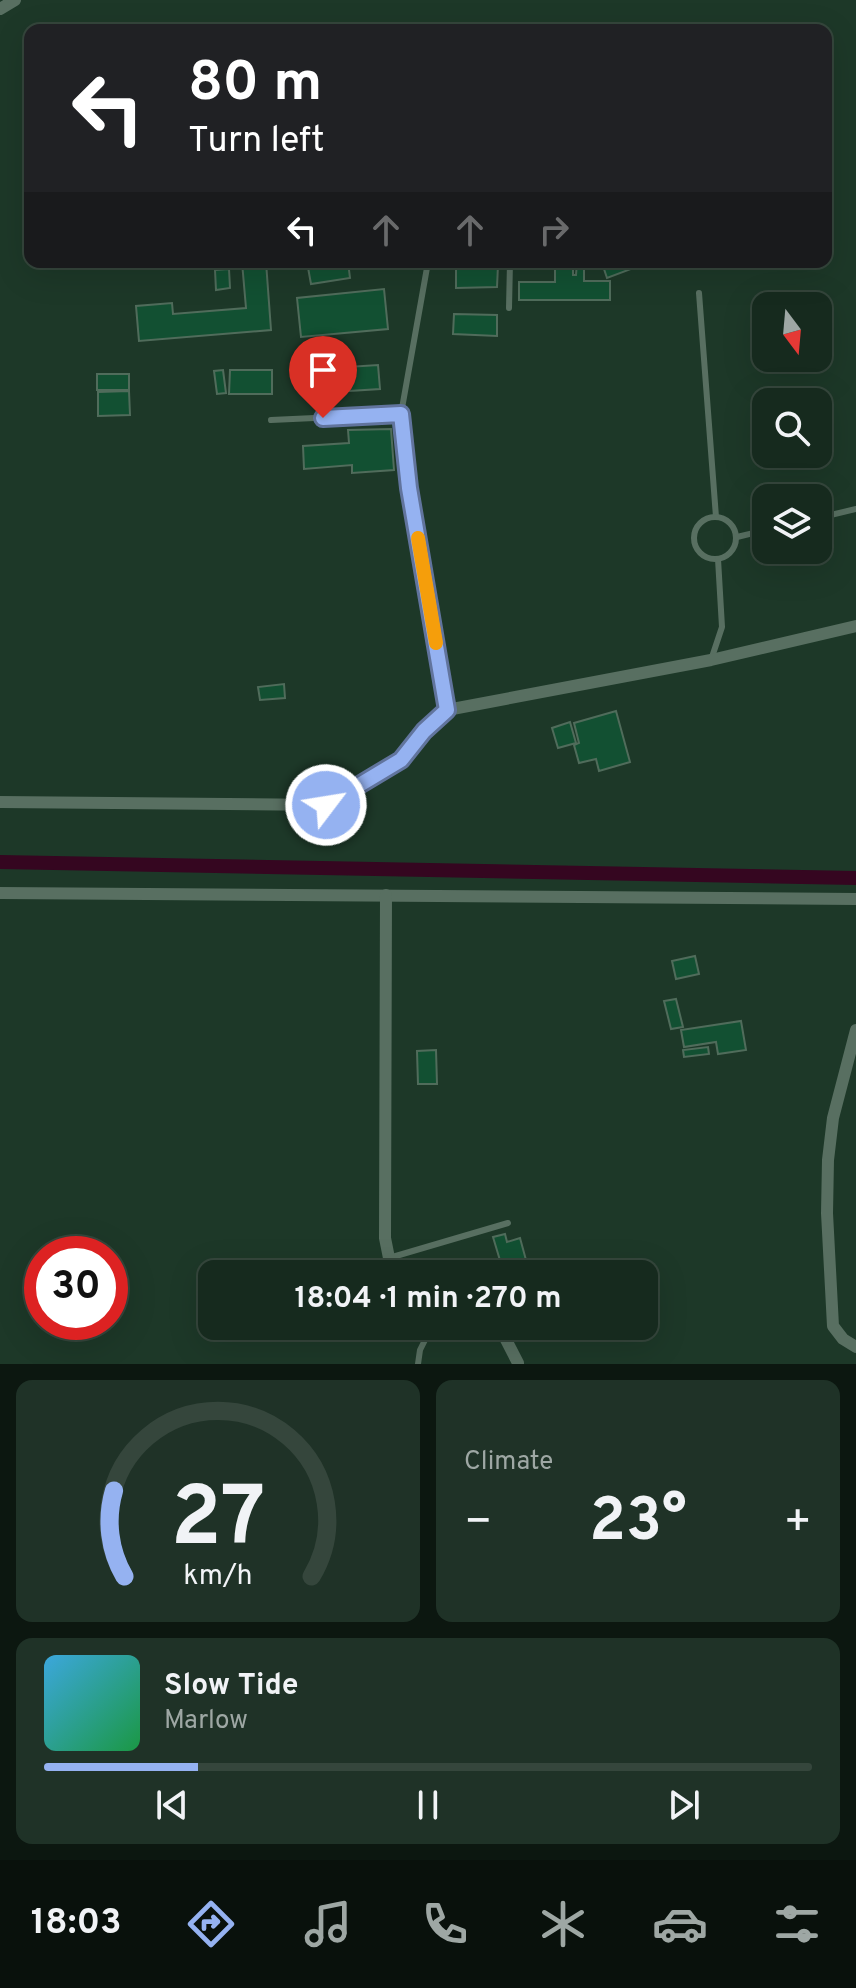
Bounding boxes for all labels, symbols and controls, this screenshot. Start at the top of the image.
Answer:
text: 80 m [188,50,322,120]
icon: left [56,56,160,160]
text: Turn left [188,119,325,165]
icon: left [280,208,324,252]
icon: ahead [364,208,408,252]
icon: ahead [448,208,492,252]
icon: right [532,208,576,252]
north arrow [752,292,832,372]
map controls [752,292,832,564]
pin [289,336,357,418]
icon: arrive [301,348,345,392]
button: search [752,388,832,468]
button: layers [752,484,832,564]
position arrow [284,763,368,847]
speed limit sign: 30 [24,1236,128,1340]
text: 18:04 · 1 min · 270 m [295,1281,561,1318]
text: Climate [464,1446,553,1479]
text: 27 [171,1470,265,1575]
text: 23° [589,1486,687,1562]
text: − [464,1496,492,1552]
text: + [784,1496,812,1552]
text: km/h [183,1559,253,1595]
text: Slow Tide [164,1668,298,1705]
text: Marlow [164,1705,248,1738]
icon: previous [150,1783,194,1827]
icon: pause [406,1783,450,1827]
icon: next [662,1783,706,1827]
icon: directions [183,1896,239,1952]
icon: music [300,1896,356,1952]
icon: phone [417,1896,473,1952]
icon: climate [535,1896,591,1952]
icon: car [652,1896,708,1952]
icon: filters [769,1896,825,1952]
text: 18:03 [31,1901,122,1947]

